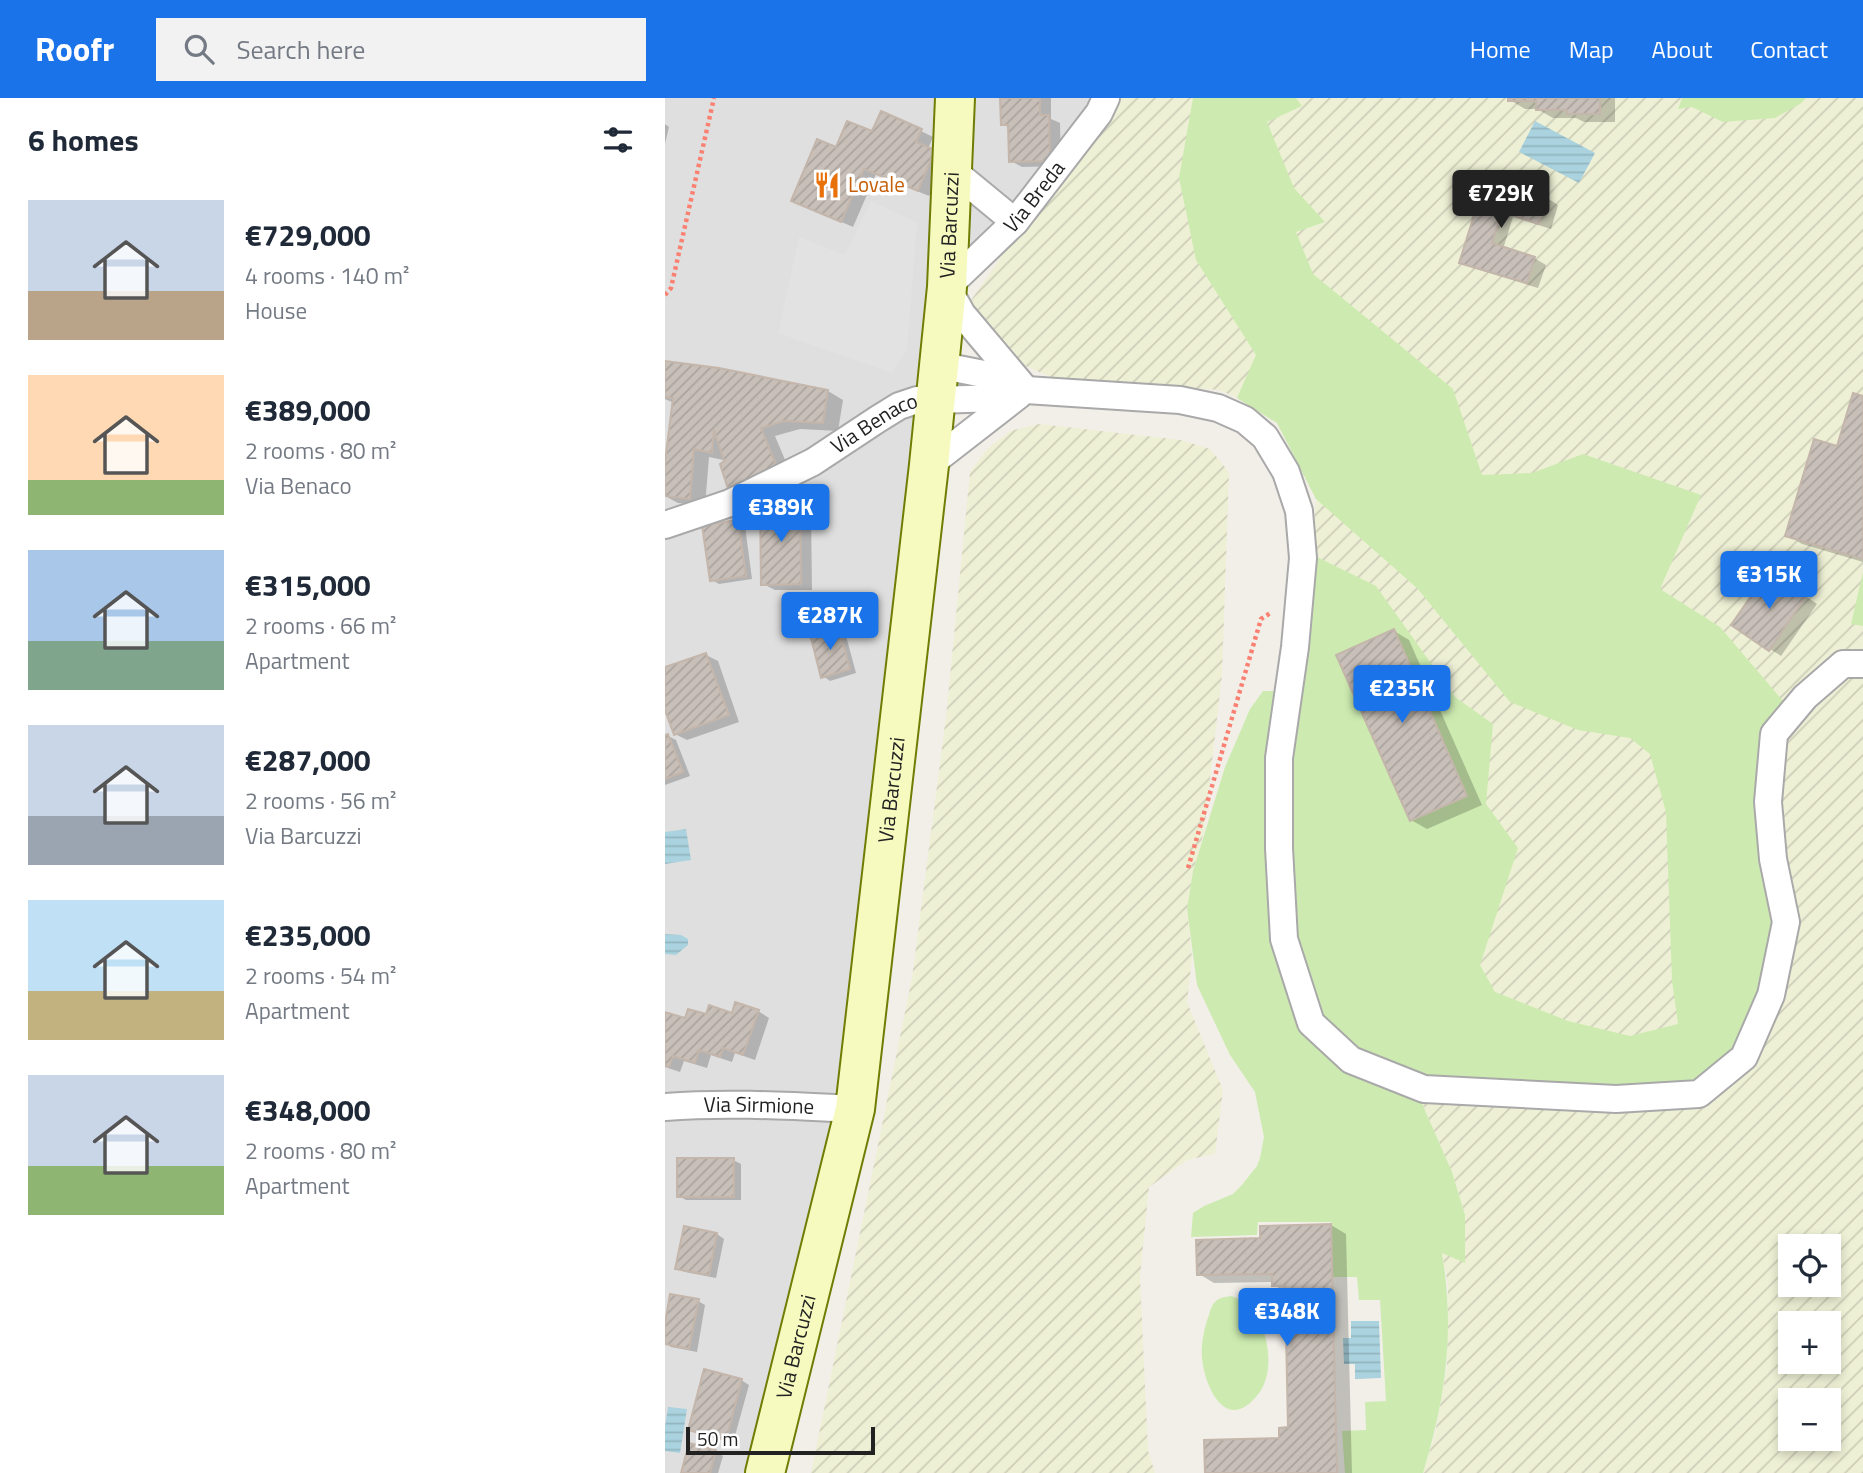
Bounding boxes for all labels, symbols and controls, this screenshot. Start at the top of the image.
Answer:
search box [156,18,646,81]
text: Roofr [35,24,114,74]
icon: search [180,30,218,68]
text: Search here [236,30,365,69]
text: Home [1470,31,1531,67]
text: Map [1569,31,1614,67]
text: About [1652,31,1712,67]
text: Contact [1750,31,1828,67]
text: 6 homes [28,117,139,163]
icon: filters [599,121,637,159]
street label: Via Breda [996,153,1072,240]
place label: Lovale [848,168,905,200]
restaurant icon: Lovale [812,170,842,200]
pin: €729K [1452,170,1550,230]
street label: Via Barcuzzi [930,171,967,279]
text: €729K [1468,175,1534,210]
text: €729,000 [245,212,371,258]
icon: home [84,228,168,312]
text: 4 rooms · 140 m² [245,258,409,293]
text: House [245,293,307,328]
street label: Via Benaco [824,384,922,461]
text: €389,000 [245,387,371,433]
icon: home [84,403,168,487]
text: 2 rooms · 80 m² [245,433,396,468]
text: Via Benaco [245,468,352,503]
pin: €389K [732,484,830,544]
text: €389K [748,489,814,524]
pin: €315K [1720,552,1818,611]
text: €315K [1736,556,1802,591]
text: €315,000 [245,562,371,608]
icon: home [84,578,168,662]
pin: €287K [781,592,879,652]
text: €287K [797,597,863,632]
text: 2 rooms · 66 m² [245,608,396,643]
text: Apartment [245,643,350,678]
pin: €235K [1353,666,1451,725]
text: €235K [1369,670,1435,705]
street label: Via Barcuzzi [869,735,913,845]
text: €287,000 [245,737,371,783]
icon: home [84,753,168,837]
text: 2 rooms · 56 m² [245,783,396,818]
text: Via Barcuzzi [245,818,362,853]
text: €235,000 [245,912,371,958]
icon: home [84,928,168,1012]
text: 2 rooms · 54 m² [245,958,396,993]
text: Apartment [245,993,350,1028]
text: €348,000 [245,1087,371,1133]
street label: Via Sirmione [703,1088,815,1122]
icon: home [84,1103,168,1187]
text: 2 rooms · 80 m² [245,1133,396,1168]
text: Apartment [245,1168,350,1203]
map controls [1778,1234,1841,1451]
button: locate [1778,1234,1841,1297]
pin: €348K [1238,1288,1336,1348]
street label: Via Barcuzzi [767,1291,824,1402]
text: €348K [1254,1293,1320,1328]
button: + [1778,1311,1841,1374]
button: − [1778,1388,1841,1451]
scale bar [686,1424,875,1456]
text: 50 m [697,1424,738,1453]

